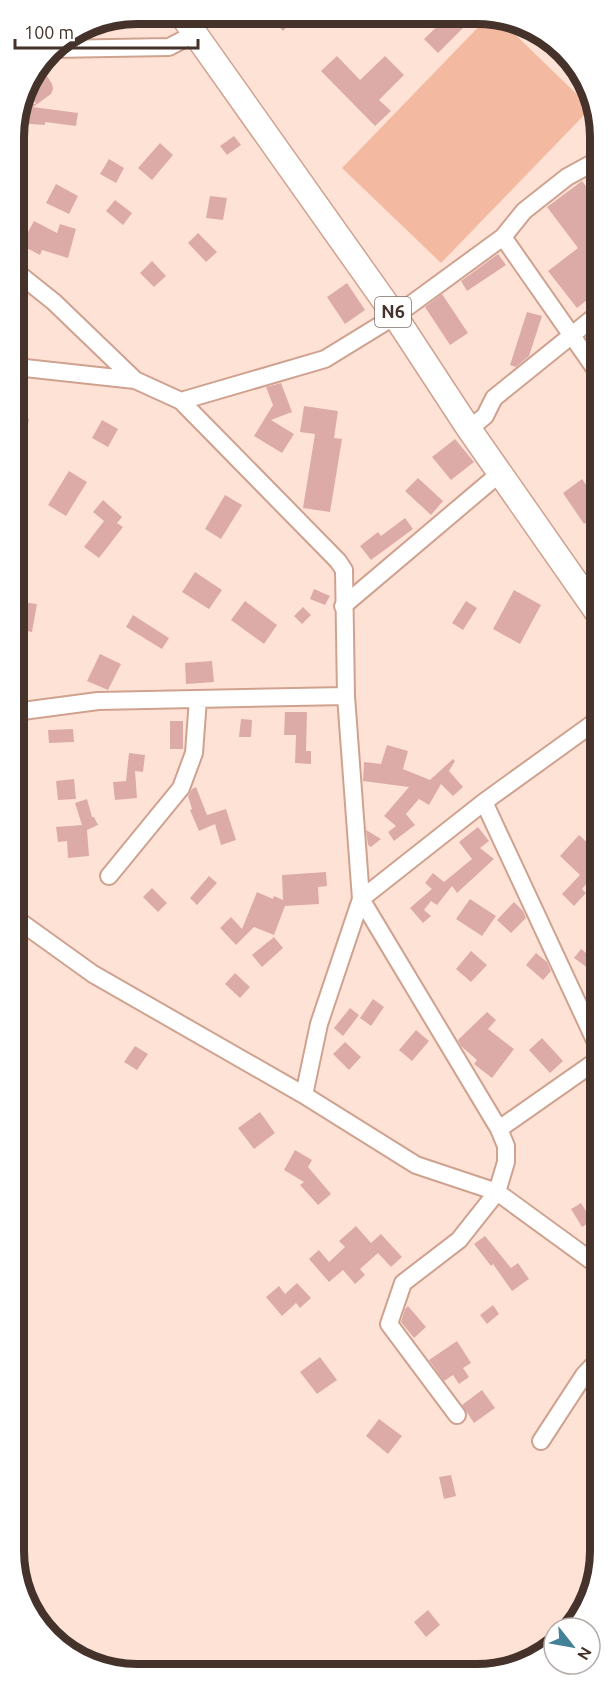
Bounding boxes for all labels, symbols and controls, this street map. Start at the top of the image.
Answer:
scale bar [15,12,198,50]
text: 100 m [24,22,74,42]
road number: N6 [375,297,411,327]
north arrow [542,1616,602,1676]
text: N [574,1644,596,1663]

